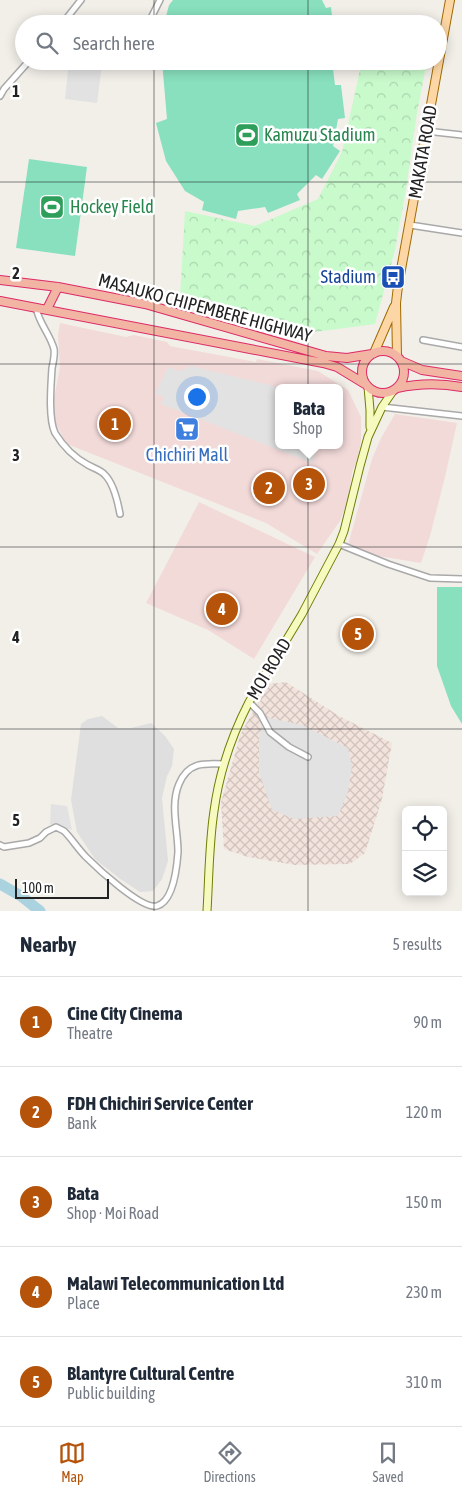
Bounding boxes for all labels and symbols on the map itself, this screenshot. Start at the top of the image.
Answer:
text: 1 [12,82,20,100]
street label: MAKATA ROAD [404,104,441,200]
sports icon: Kamuzu Stadium [234,122,260,148]
place label: Kamuzu Stadium [264,124,376,145]
sports icon: Hockey Field [39,194,65,220]
place label: Hockey Field [70,196,154,217]
text: 2 [12,264,20,282]
bus stop icon: Stadium [380,264,406,290]
place label: Stadium [321,266,376,287]
street label: MASAUKO CHIPEMBERE HIGHWAY [96,269,314,346]
your location [184,384,210,410]
pin: 1 [99,405,131,443]
supermarket icon: Chichiri Mall [174,416,200,442]
place label: Chichiri Mall [146,444,228,465]
text: 3 [12,446,20,464]
pin: 3 [293,465,325,503]
pin: 2 [253,469,285,507]
pin: 4 [206,590,238,628]
pin: 5 [342,615,374,653]
text: 4 [11,628,20,646]
street label: MOI ROAD [242,634,295,703]
text: 5 [12,811,20,829]
scale bar [15,876,109,899]

